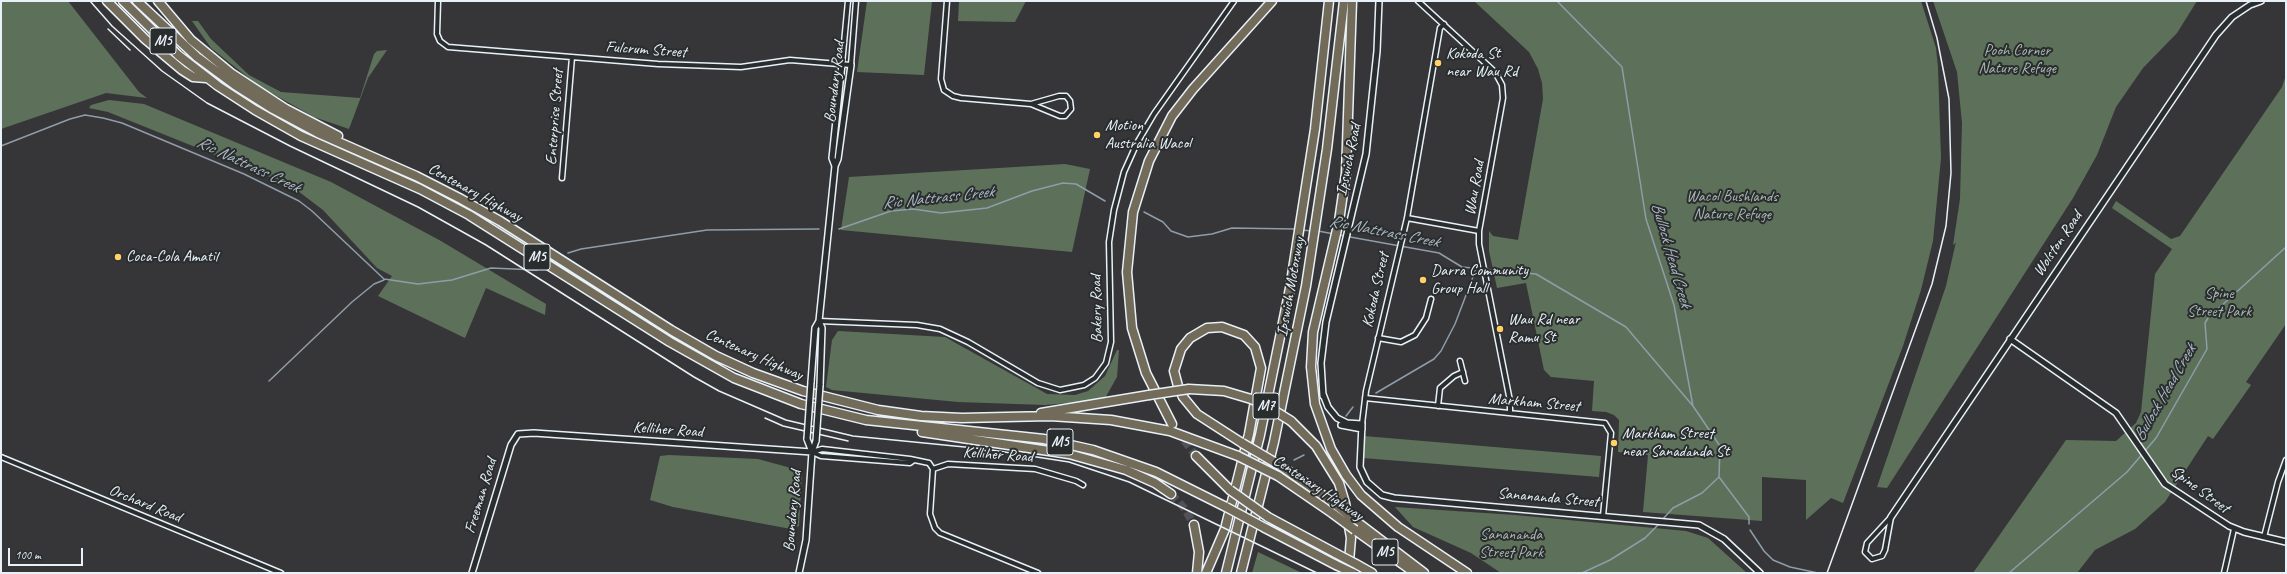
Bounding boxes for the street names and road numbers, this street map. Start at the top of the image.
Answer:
road number: M5 [150,28,176,54]
street label: Fulcrum Street [605,38,687,62]
street label: Boundary Road [820,40,850,124]
street label: Enterprise Street [542,68,568,166]
street label: Ipswich Road [1332,122,1366,198]
street label: Centenary Highway [425,159,525,227]
street label: Wau Road [1461,159,1489,217]
street label: Wolston Road [2029,208,2087,280]
street label: Ipswich Motorway [1273,236,1309,338]
road number: M5 [524,244,550,270]
street label: Kokoda Street [1358,251,1394,329]
street label: Bakery Road [1087,275,1107,343]
street label: Centenary Highway [702,325,806,385]
street label: Markham Street [1488,389,1580,417]
road number: M7 [1253,393,1279,419]
street label: Kelliher Road [632,418,704,442]
road number: M5 [1047,429,1073,455]
street label: Kelliher Road [962,443,1034,467]
street label: Centenary Highway [1269,451,1367,525]
street label: Freeman Road [460,456,502,536]
street label: Spine Street [2167,462,2233,518]
street label: Boundary Road [780,469,806,553]
street label: Orchard Road [106,481,184,527]
street label: Sanananda Street [1497,484,1599,512]
road number: M5 [1372,539,1398,565]

